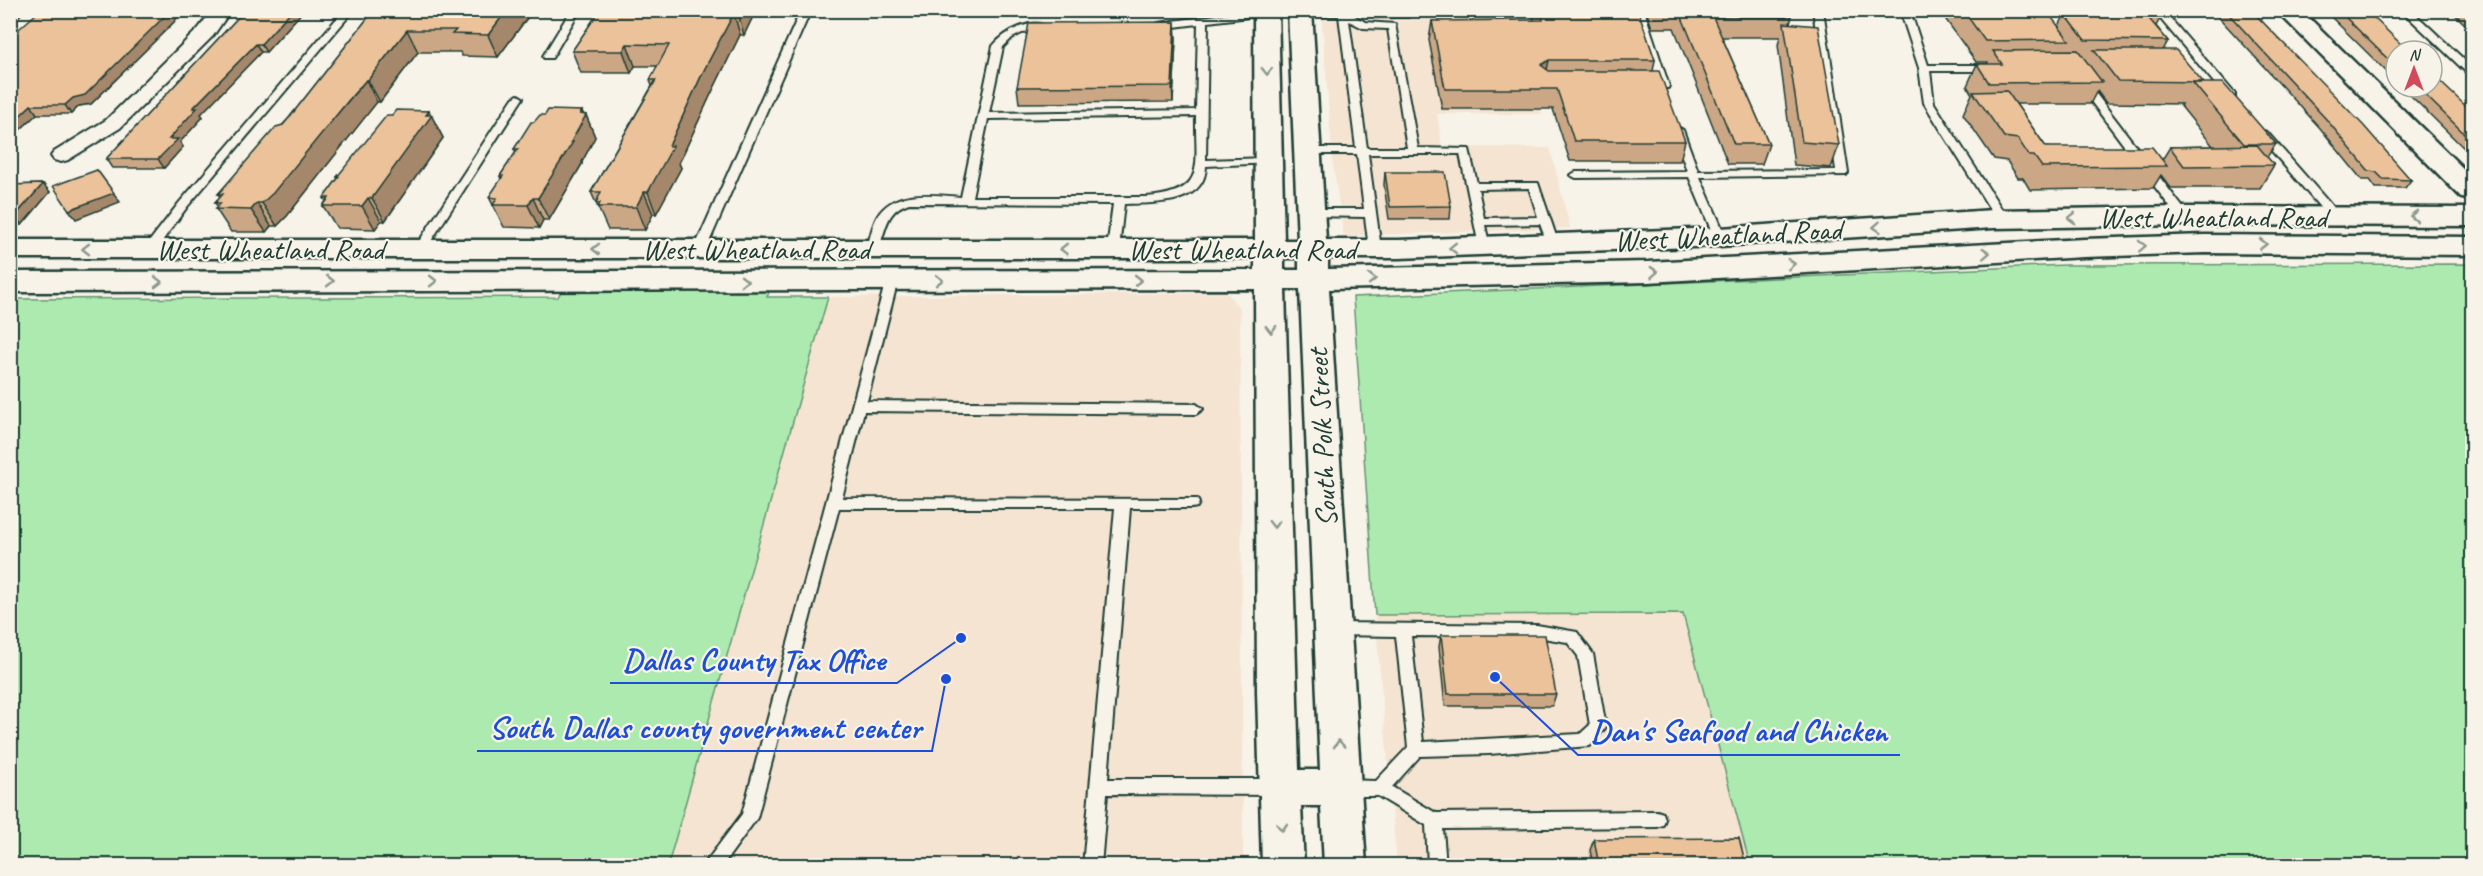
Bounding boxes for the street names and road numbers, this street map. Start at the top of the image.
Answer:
street label: West Wheatland Road [2099,198,2331,236]
street label: West Wheatland Road [1613,210,1847,260]
street label: West Wheatland Road [156,230,388,268]
street label: West Wheatland Road [642,230,874,268]
street label: West Wheatland Road [1128,230,1360,268]
street label: South Polk Street [1298,345,1346,528]

